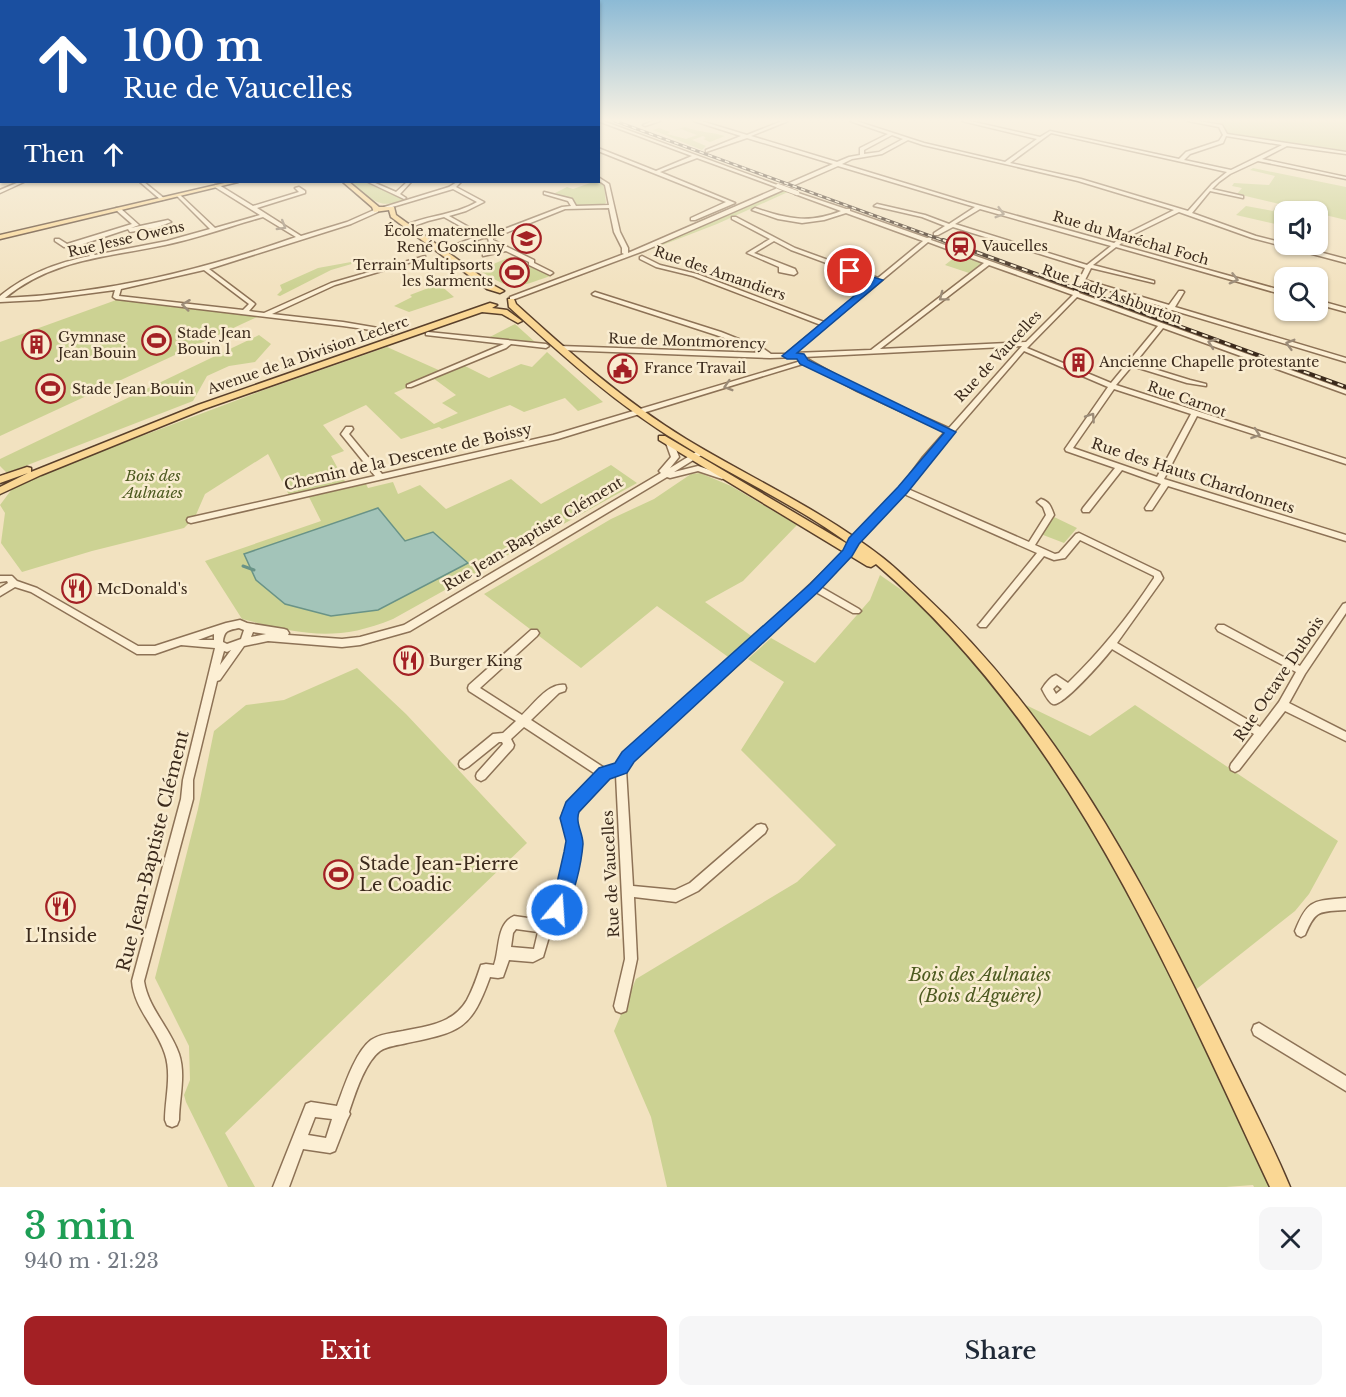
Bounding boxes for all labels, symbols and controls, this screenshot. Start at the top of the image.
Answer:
text: 100 m [123,20,262,72]
icon: ahead [24,24,102,102]
text: Rue de Vaucelles [123,72,353,105]
icon: ahead [97,138,130,171]
text: Then [24,141,85,168]
map controls [1274,201,1328,321]
button: sound [1274,201,1328,255]
one-way arrow [994,206,1005,218]
street label: Rue du Maréchal Foch [1051,207,1211,269]
street label: Rue Jesse Owens [66,217,186,261]
one-way arrow [276,219,286,231]
place label: École maternelle René Goscinny [384,222,505,256]
school or university icon: École maternelle René Goscinny [510,223,542,255]
station icon: Vaucelles [945,230,977,262]
place label: Vaucelles [981,237,1048,255]
street label: Rue des Amandiers [652,242,788,304]
pin [824,245,875,296]
icon: arrive [833,254,866,287]
place label: Terrain Multipsorts les Sarments [353,256,493,290]
sports icon: Terrain Multipsorts les Sarments [498,257,530,289]
street label: Rue Lady Ashburton [1039,260,1185,328]
button: search [1274,267,1328,321]
one-way arrow [1228,272,1239,284]
one-way arrow [938,290,949,301]
one-way arrow [182,299,191,312]
street label: Rue de Vaucelles [951,306,1045,406]
street label: Avenue de la Division Leclerc [204,312,411,398]
place label: Stade Jean Bouin 1 [177,324,251,358]
sports icon: Stade Jean Bouin 1 [140,325,172,357]
place label: Gymnase Jean Bouin [56,328,137,362]
building icon: Gymnase Jean Bouin [21,329,53,361]
street label: Rue de Montmorency [608,329,766,353]
one-way arrow [1207,337,1218,350]
one-way arrow [1285,339,1296,351]
building icon: Ancienne Chapelle protestante [1062,346,1094,378]
public building icon: France Travail [607,352,639,384]
place label: Ancienne Chapelle protestante [1098,353,1319,371]
place label: France Travail [644,359,747,377]
sports icon: Stade Jean Bouin [35,373,67,405]
street label: Rue Carnot [1145,377,1229,421]
one-way arrow [723,379,734,391]
place label: Stade Jean Bouin [72,380,194,398]
one-way arrow [1084,413,1095,424]
street label: Chemin de la Descente de Boissy [282,419,534,494]
one-way arrow [1250,427,1261,440]
street label: Rue des Hauts Chardonnets [1089,434,1298,518]
park label: Bois des Aulnaies [121,466,183,502]
street label: Rue Jean-Baptiste Clément [439,472,627,595]
restaurant icon: McDonald's [60,573,92,605]
place label: McDonald's [97,579,188,598]
street label: Rue Octave Dubois [1230,612,1328,745]
restaurant icon: Burger King [392,645,424,677]
place label: Burger King [429,651,523,670]
street label: Rue Jean-Baptiste Clément [112,728,194,974]
street label: Rue de Vaucelles [598,810,623,938]
place label: Stade Jean-Pierre Le Coadic [359,853,519,896]
sports icon: Stade Jean-Pierre Le Coadic [322,858,354,890]
position arrow [525,878,589,942]
restaurant icon: L'Inside [45,891,77,923]
place label: L'Inside [25,925,97,947]
park label: Bois des Aulnaies (Bois d'Aguère) [908,964,1051,1007]
text: 3 min [24,1204,134,1249]
button: close [1259,1207,1322,1270]
text: 940 m · 21:23 [24,1249,159,1273]
button: Exit [24,1316,667,1385]
button: Share [679,1316,1322,1385]

